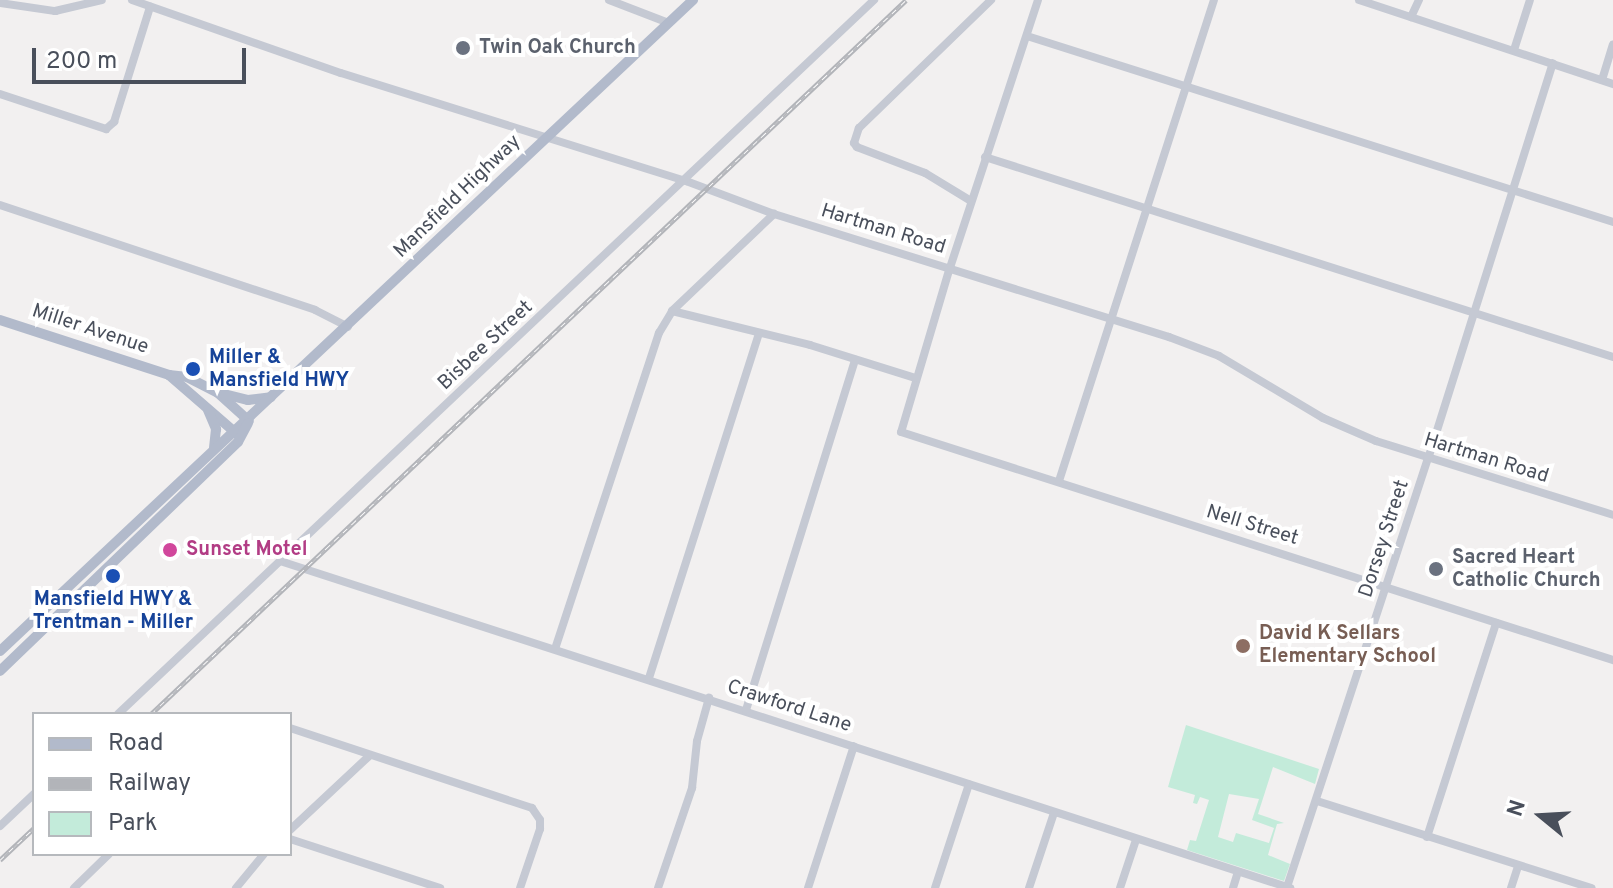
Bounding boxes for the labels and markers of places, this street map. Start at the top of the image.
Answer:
place label: Twin Oak Church [479,36,636,60]
marker: Twin Oak Church [454,39,472,57]
place label: Miller & Mansfield HWY [209,346,349,393]
marker: Miller & Mansfield HWY [184,360,202,378]
place label: Sunset Motel [186,538,308,562]
marker: Sunset Motel [161,541,179,559]
place label: Sacred Heart Catholic Church [1452,546,1601,593]
marker: Sacred Heart Catholic Church [1427,560,1445,578]
marker: Mansfield HWY & Trentman - Miller [104,567,122,585]
place label: Mansfield HWY & Trentman - Miller [33,588,193,635]
place label: David K Sellars Elementary School [1259,622,1436,669]
marker: David K Sellars Elementary School [1234,637,1252,655]

